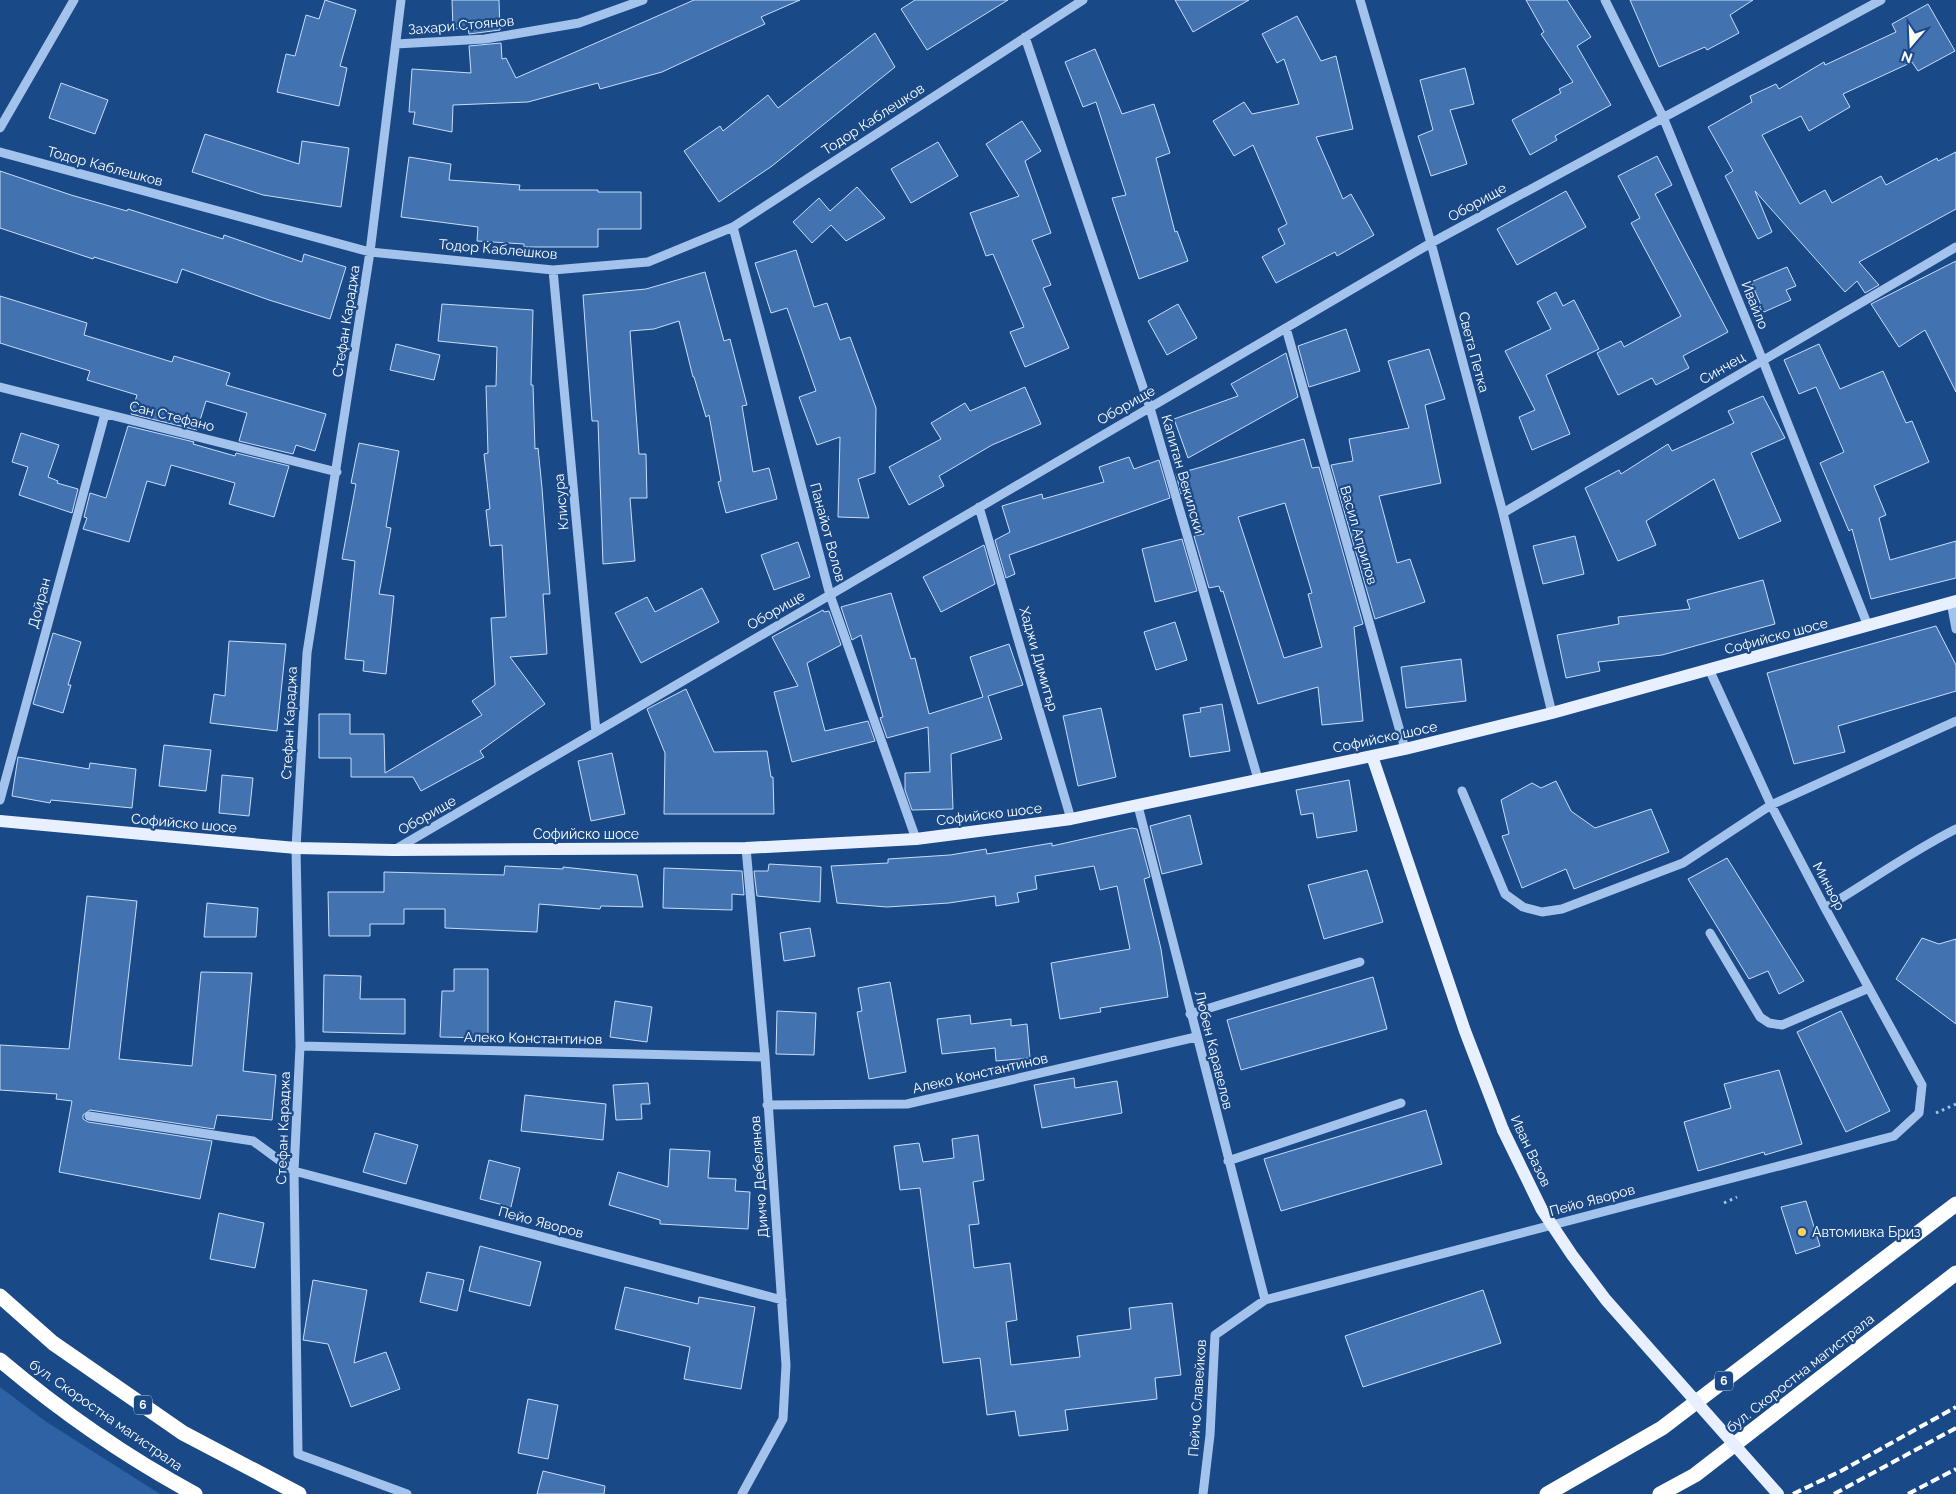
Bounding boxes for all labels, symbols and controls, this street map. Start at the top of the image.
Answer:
street label: Захари Стоянов [407,12,515,38]
north arrow [1886,20,1936,70]
text: N [1899,48,1914,67]
street label: Тодор Каблешков [819,80,927,158]
street label: Тодор Каблешков [45,143,165,189]
street label: Оборище [1445,179,1509,225]
street label: Тодор Каблешков [438,236,558,262]
street label: Стефан Караджа [329,264,363,378]
street label: Ивайло [1738,279,1772,331]
street label: Света Петка [1456,310,1492,394]
street label: Синчец [1697,349,1747,387]
street label: Оборище [1094,382,1158,428]
street label: Сан Стефано [128,398,216,434]
street label: Капитан Векилски [1158,413,1208,535]
street label: Клисура [551,473,571,531]
street label: Панайот Волов [807,481,849,583]
street label: Васил Априлов [1337,484,1381,586]
street label: Дойран [25,576,53,630]
street label: Оборище [744,587,808,633]
street label: Хаджи Димитър [1016,605,1062,713]
street label: Софийско шосе [1723,615,1829,657]
street label: Стефан Караджа [278,666,300,780]
street label: Софийско шосе [1331,718,1439,756]
street label: Оборище [395,792,459,838]
street label: Софийско шосе [935,800,1043,828]
street label: Софийско шосе [130,810,238,836]
street label: Софийско шосе [533,826,639,842]
street label: Миньор [1810,859,1849,913]
street label: Любен Каравелов [1192,989,1236,1111]
street label: Алеко Константинов [464,1029,602,1047]
street label: Алеко Константинов [911,1050,1049,1096]
street label: Стефан Караджа [273,1071,293,1185]
street label: Иван Вазов [1508,1113,1554,1189]
street label: Димчо Дебелянов [747,1115,771,1239]
street label: Пейо Яворов [1548,1181,1636,1219]
street label: Пейо Яворов [497,1203,585,1241]
place label: Автомивка Бриз [1812,1224,1921,1240]
marker: Автомивка Бриз [1796,1226,1808,1238]
street label: бул. Скоростна магистрала [1723,1310,1877,1436]
street label: Пейчо Славейков [1185,1339,1209,1457]
street label: бул. Скоростна магистрала [26,1356,186,1474]
road number: 6 [1715,1372,1733,1390]
road number: 6 [134,1396,152,1414]

